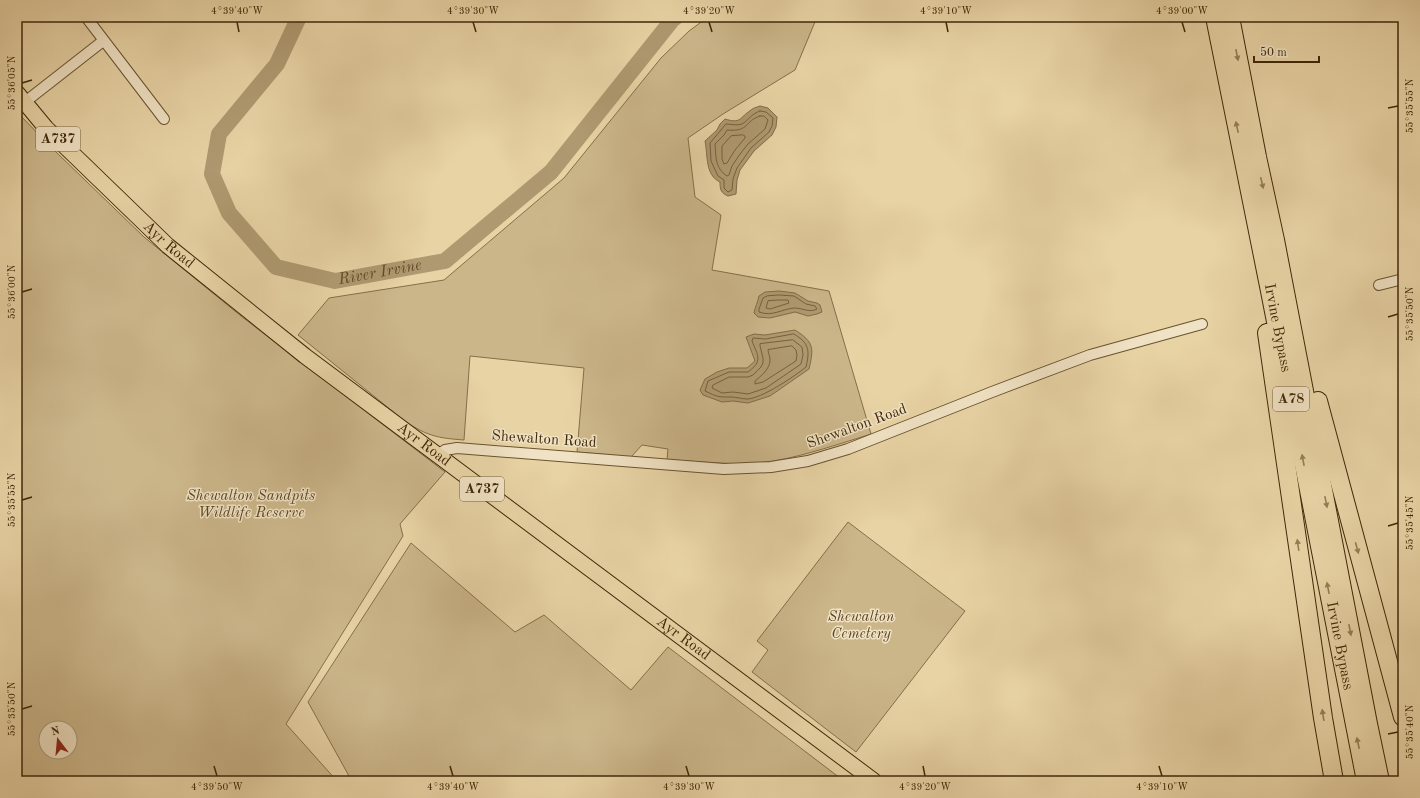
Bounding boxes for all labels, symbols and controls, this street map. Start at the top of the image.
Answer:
text: 4°39'40"W [211,6,263,16]
text: 4°39'30"W [447,6,499,16]
text: 4°39'20"W [683,6,735,16]
text: 4°39'10"W [920,6,972,16]
text: 4°39'00"W [1156,6,1208,16]
scale bar [1254,38,1319,64]
text: 50 m [1260,46,1287,59]
one-way arrow [1234,49,1240,61]
text: 55°36'05"N [7,55,17,110]
text: 55°35'55"N [1405,78,1415,133]
one-way arrow [1234,120,1240,133]
road number: A737 [36,127,80,151]
one-way arrow [1260,177,1266,189]
street label: Ayr Road [140,219,197,271]
water label: River Irvine [336,257,423,288]
text: 55°36'00"N [7,264,17,319]
street label: Irvine Bypass [1261,282,1293,373]
text: 55°35'50"N [1405,286,1415,341]
road number: A78 [1273,387,1309,411]
street label: Shewalton Road [805,402,909,452]
street label: Ayr Road [394,420,453,469]
street label: Shewalton Road [491,429,597,451]
one-way arrow [1300,454,1306,466]
text: 55°35'55"N [7,472,17,527]
road number: A737 [460,477,504,501]
park label: Shewalton Sandpits Wildlife Reserve [187,489,315,521]
text: 55°35'45"N [1405,495,1415,550]
one-way arrow [1324,496,1330,509]
one-way arrow [1295,539,1301,551]
one-way arrow [1354,543,1360,555]
one-way arrow [1324,582,1330,594]
street label: Irvine Bypass [1324,600,1356,691]
park label: Shewalton Cemetery [828,610,895,642]
street label: Ayr Road [654,614,713,663]
one-way arrow [1348,624,1354,636]
text: 55°35'50"N [7,681,17,736]
text: 55°35'40"N [1405,704,1415,759]
one-way arrow [1320,709,1326,721]
north arrow [38,720,78,760]
text: N [50,725,62,738]
one-way arrow [1354,737,1360,749]
text: 4°39'50"W [191,782,243,792]
text: 4°39'40"W [427,782,479,792]
text: 4°39'30"W [663,782,715,792]
text: 4°39'20"W [899,782,951,792]
text: 4°39'10"W [1136,782,1188,792]

